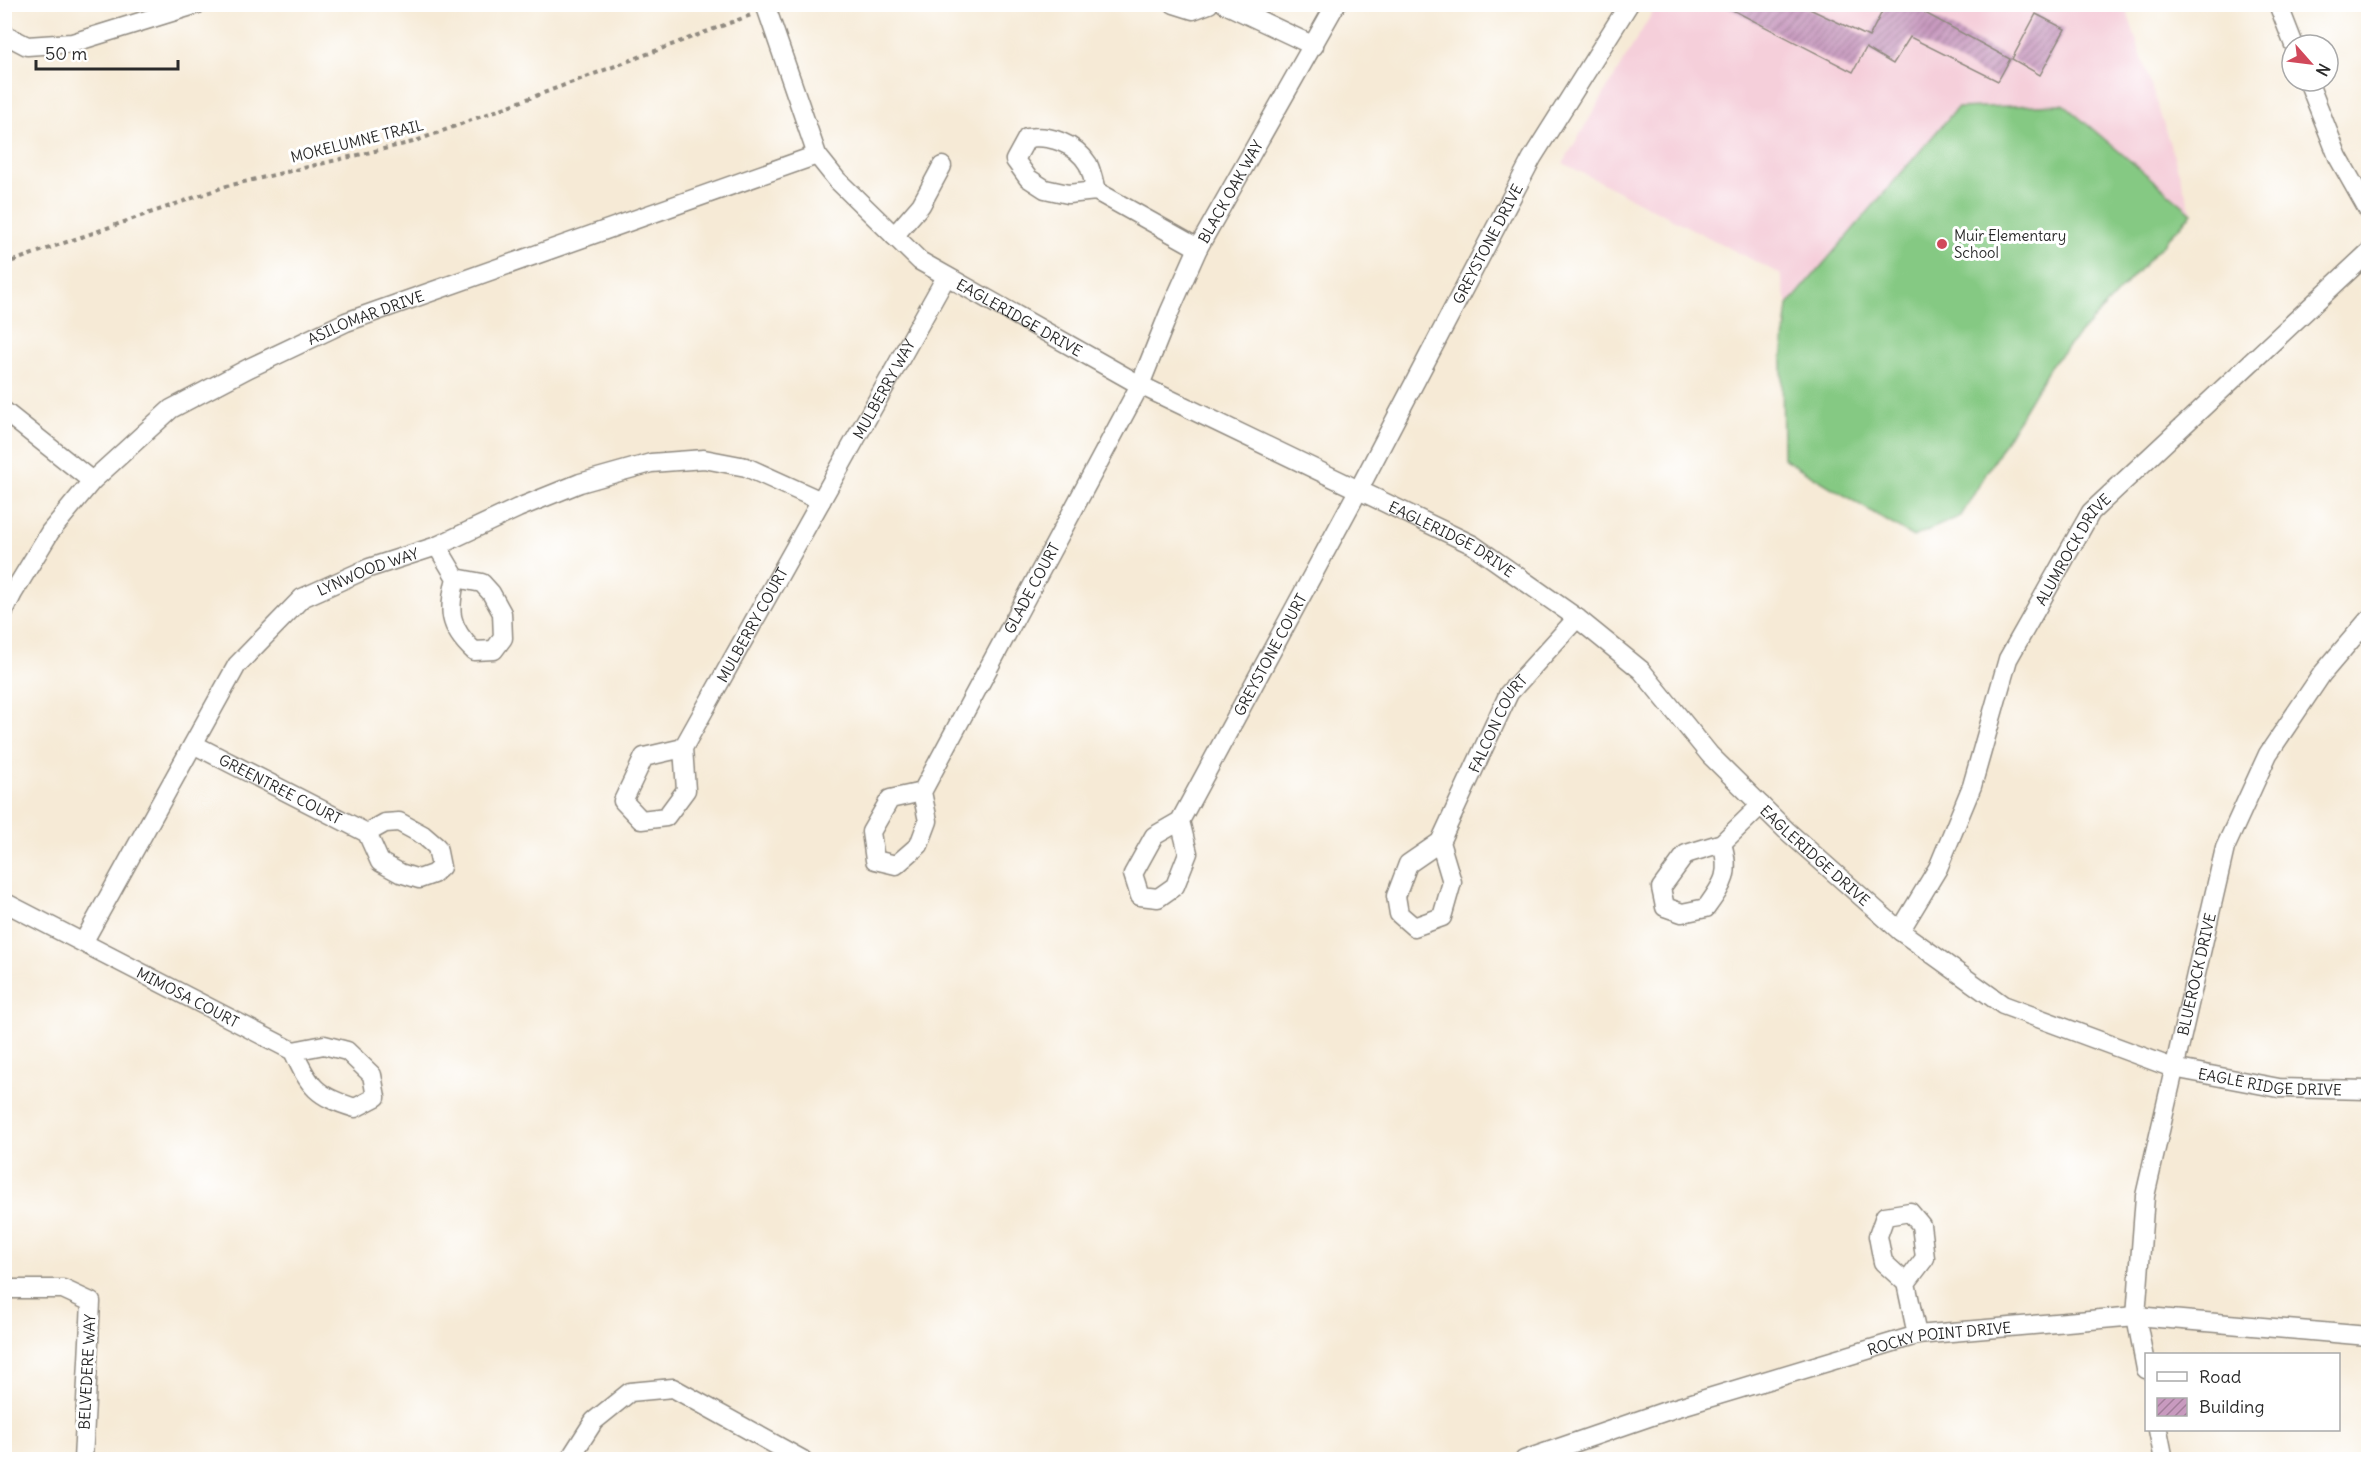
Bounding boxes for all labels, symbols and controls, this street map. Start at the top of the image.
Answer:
scale bar [36,33,178,71]
north arrow [2280,33,2340,93]
text: 50 m [45,42,87,65]
text: N [2312,60,2335,80]
street label: MOKELUMNE TRAIL [289,115,425,167]
street label: BLACK OAK WAY [1193,136,1267,246]
street label: GREYSTONE DRIVE [1448,180,1526,307]
place label: Muir Elementary School [1954,226,2066,262]
marker: Muir Elementary School [1935,237,1949,251]
street label: EAGLERIDGE DRIVE [953,274,1086,360]
street label: ASILOMAR DRIVE [304,286,427,348]
street label: MULBERRY WAY [848,335,919,442]
street label: ALUMROCK DRIVE [2031,489,2115,609]
street label: EAGLERIDGE DRIVE [1386,496,1519,581]
street label: GLADE COURT [999,539,1063,637]
street label: LYNWOOD WAY [314,543,421,600]
street label: MULBERRY COURT [712,564,792,686]
street label: GREYSTONE COURT [1229,590,1311,719]
street label: FALCON COURT [1464,670,1531,776]
street label: GREENTREE COURT [216,749,345,828]
street label: EAGLERIDGE DRIVE [1756,801,1874,910]
street label: BLUEROCK DRIVE [2173,911,2219,1037]
street label: MIMOSA COURT [134,963,243,1031]
street label: EAGLE RIDGE DRIVE [2196,1063,2342,1099]
street label: BELVEDERE WAY [74,1313,100,1430]
street label: ROCKY POINT DRIVE [1865,1317,2012,1359]
legend [2145,1353,2340,1431]
text: Road [2199,1365,2242,1388]
text: Building [2199,1395,2264,1418]

